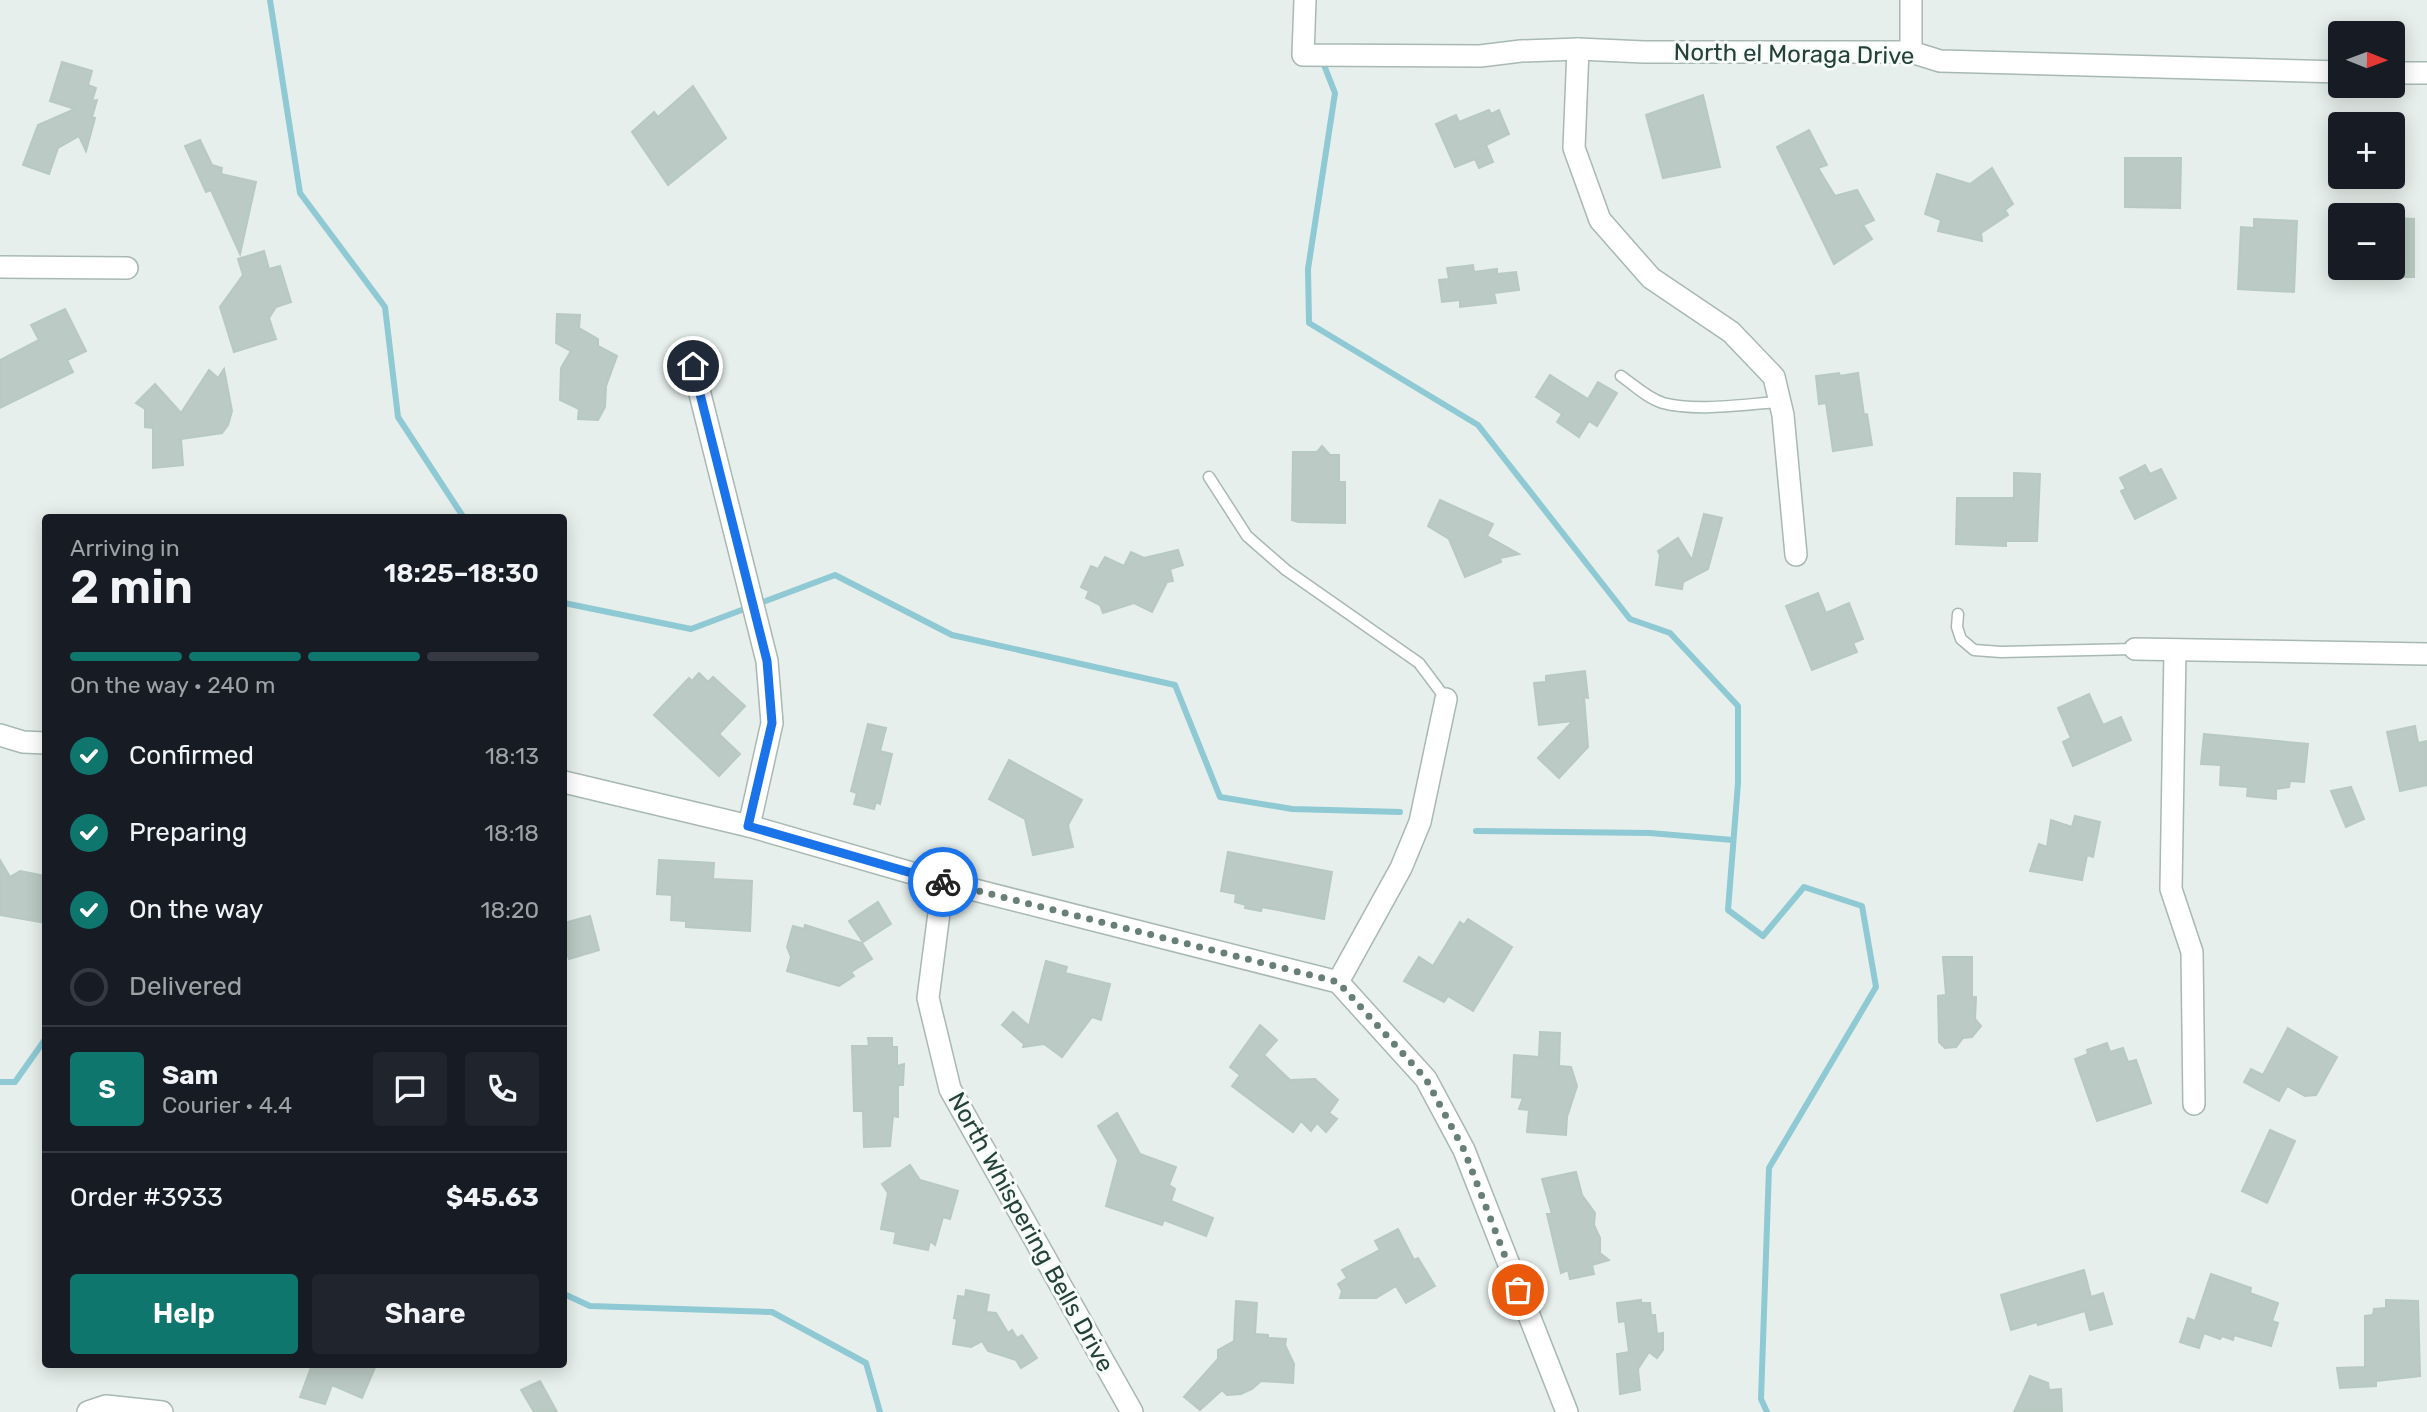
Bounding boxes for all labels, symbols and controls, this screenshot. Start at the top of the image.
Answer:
north arrow [2328,21,2404,98]
map controls [2328,21,2405,280]
street label: North el Moraga Drive [1673,38,1915,70]
button: + [2328,112,2405,189]
button: − [2328,203,2405,280]
pin [663,336,723,396]
icon: home [674,347,712,385]
text: Arriving in [70,534,180,562]
text: 18:25–18:30 [384,558,539,589]
text: 2 min [70,560,193,615]
text: On the way · 240 m [70,671,275,699]
icon: check [70,737,108,775]
text: Confirmed [129,740,254,771]
text: 18:13 [485,742,539,770]
icon: check [70,814,108,852]
text: Preparing [129,817,247,848]
text: 18:18 [484,819,539,847]
courier [908,847,978,917]
icon: bike [924,863,962,901]
icon: check [70,891,108,929]
text: On the way [129,894,263,925]
text: 18:20 [481,896,539,924]
text: Delivered [129,971,242,1002]
button: chat [373,1052,447,1126]
button: phone [465,1052,539,1126]
text: Sam [162,1060,218,1091]
text: S [98,1074,116,1105]
street label: North Whispering Bells Drive [942,1087,1120,1377]
text: Courier · 4.4 [162,1091,292,1119]
text: Order #3933 [70,1182,223,1213]
text: $45.63 [446,1182,539,1213]
pin [1488,1260,1548,1320]
icon: bag [1499,1271,1537,1309]
button: Help [70,1274,298,1354]
button: Share [312,1274,539,1354]

